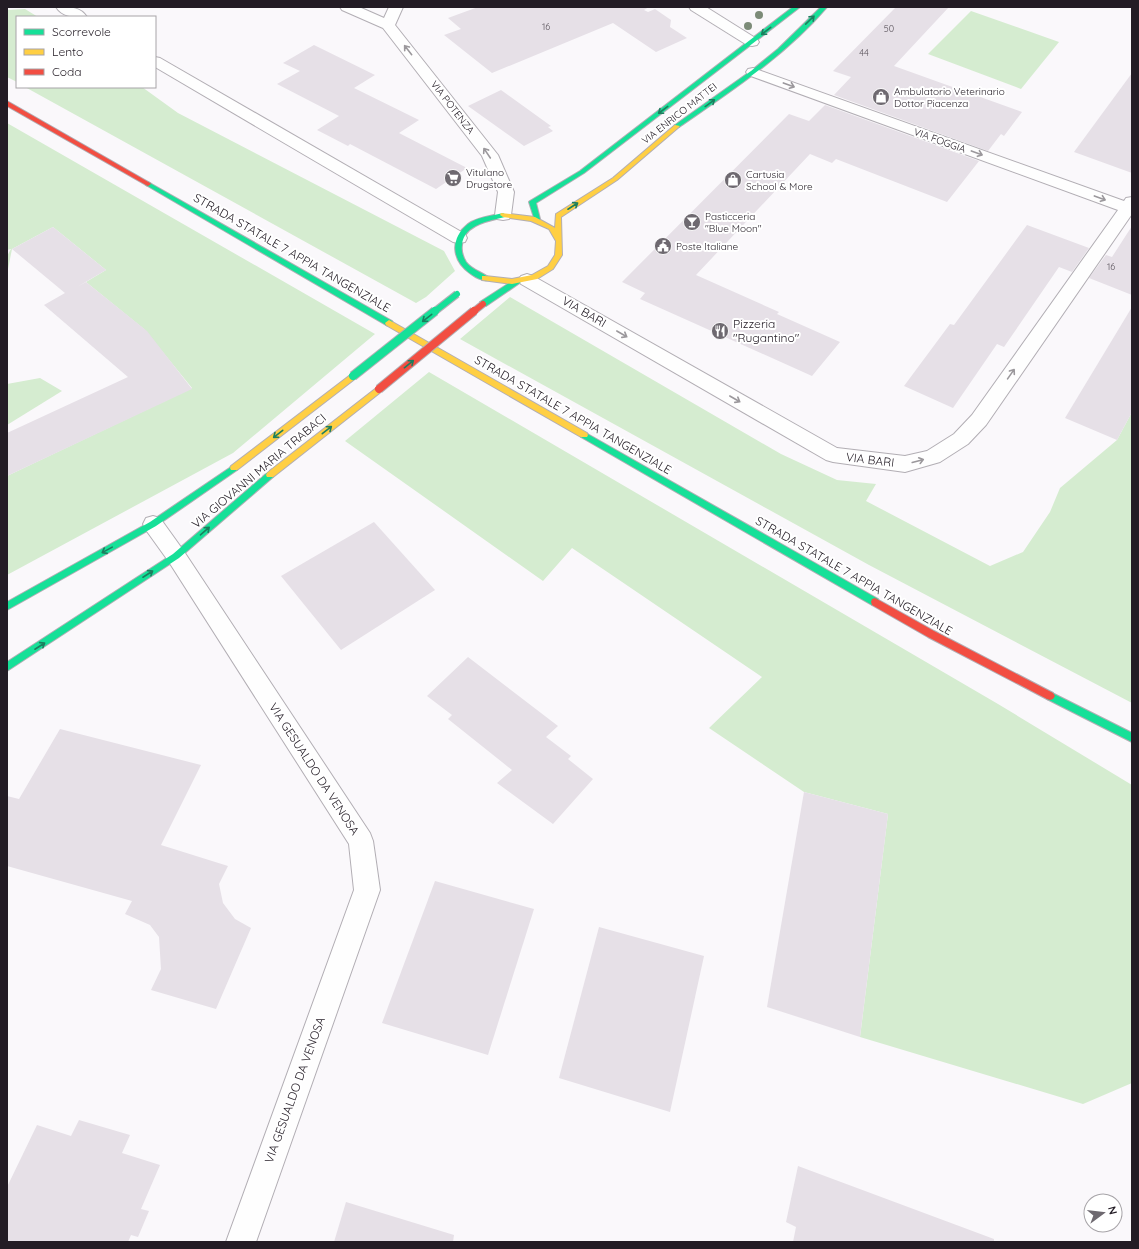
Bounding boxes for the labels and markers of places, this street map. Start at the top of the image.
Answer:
place label: Ambulatorio Veterinario Dottor Piacenza [894,85,1005,110]
shop icon: Ambulatorio Veterinario Dottor Piacenza [871,87,891,107]
place label: Vitulano Drugstore [466,166,512,191]
supermarket icon: Vitulano Drugstore [443,168,463,188]
place label: Cartusia School & More [746,168,813,193]
shop icon: Cartusia School & More [723,170,743,190]
place label: Pasticceria "Blue Moon" [705,210,762,235]
bar icon: Pasticceria "Blue Moon" [682,212,702,232]
public building icon: Poste Italiane [653,236,673,256]
place label: Poste Italiane [676,240,739,253]
place label: Pizzeria "Rugantino" [733,316,800,345]
restaurant icon: Pizzeria "Rugantino" [710,321,730,341]

